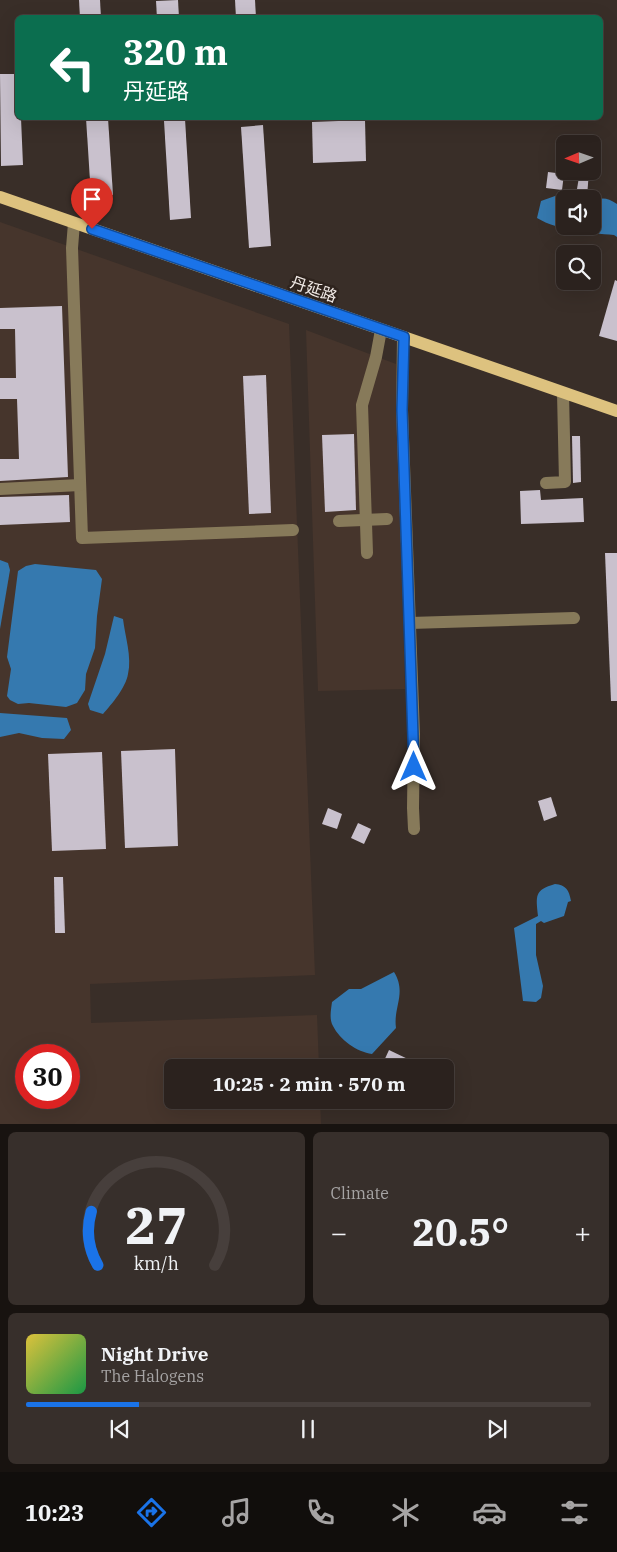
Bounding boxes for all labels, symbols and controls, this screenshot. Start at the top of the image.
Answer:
text: 320 m [123,29,228,75]
icon: left [40,35,105,100]
text: 丹延路 [123,76,189,105]
north arrow [556,135,601,180]
map controls [556,135,601,290]
pin [71,178,113,229]
icon: arrive [78,185,106,213]
button: sound [556,190,601,235]
button: search [556,245,601,290]
street label: 丹延路 [288,272,340,306]
position arrow [387,740,439,792]
speed limit sign: 30 [15,1044,80,1109]
text: 10:25 · 2 min · 570 m [213,1072,405,1096]
text: Climate [331,1183,389,1203]
text: 27 [125,1191,187,1258]
text: 20.5° [412,1207,509,1256]
text: − [331,1214,347,1251]
text: + [574,1214,591,1251]
text: km/h [134,1252,179,1275]
text: Night Drive [101,1342,209,1366]
text: The Halogens [101,1366,204,1386]
icon: previous [106,1415,134,1443]
icon: pause [294,1415,322,1443]
icon: next [483,1415,511,1443]
icon: directions [134,1495,169,1530]
icon: music [219,1495,254,1530]
icon: phone [303,1495,338,1530]
icon: climate [388,1495,423,1530]
icon: car [472,1495,507,1530]
icon: filters [557,1495,592,1530]
text: 10:23 [25,1498,84,1527]

